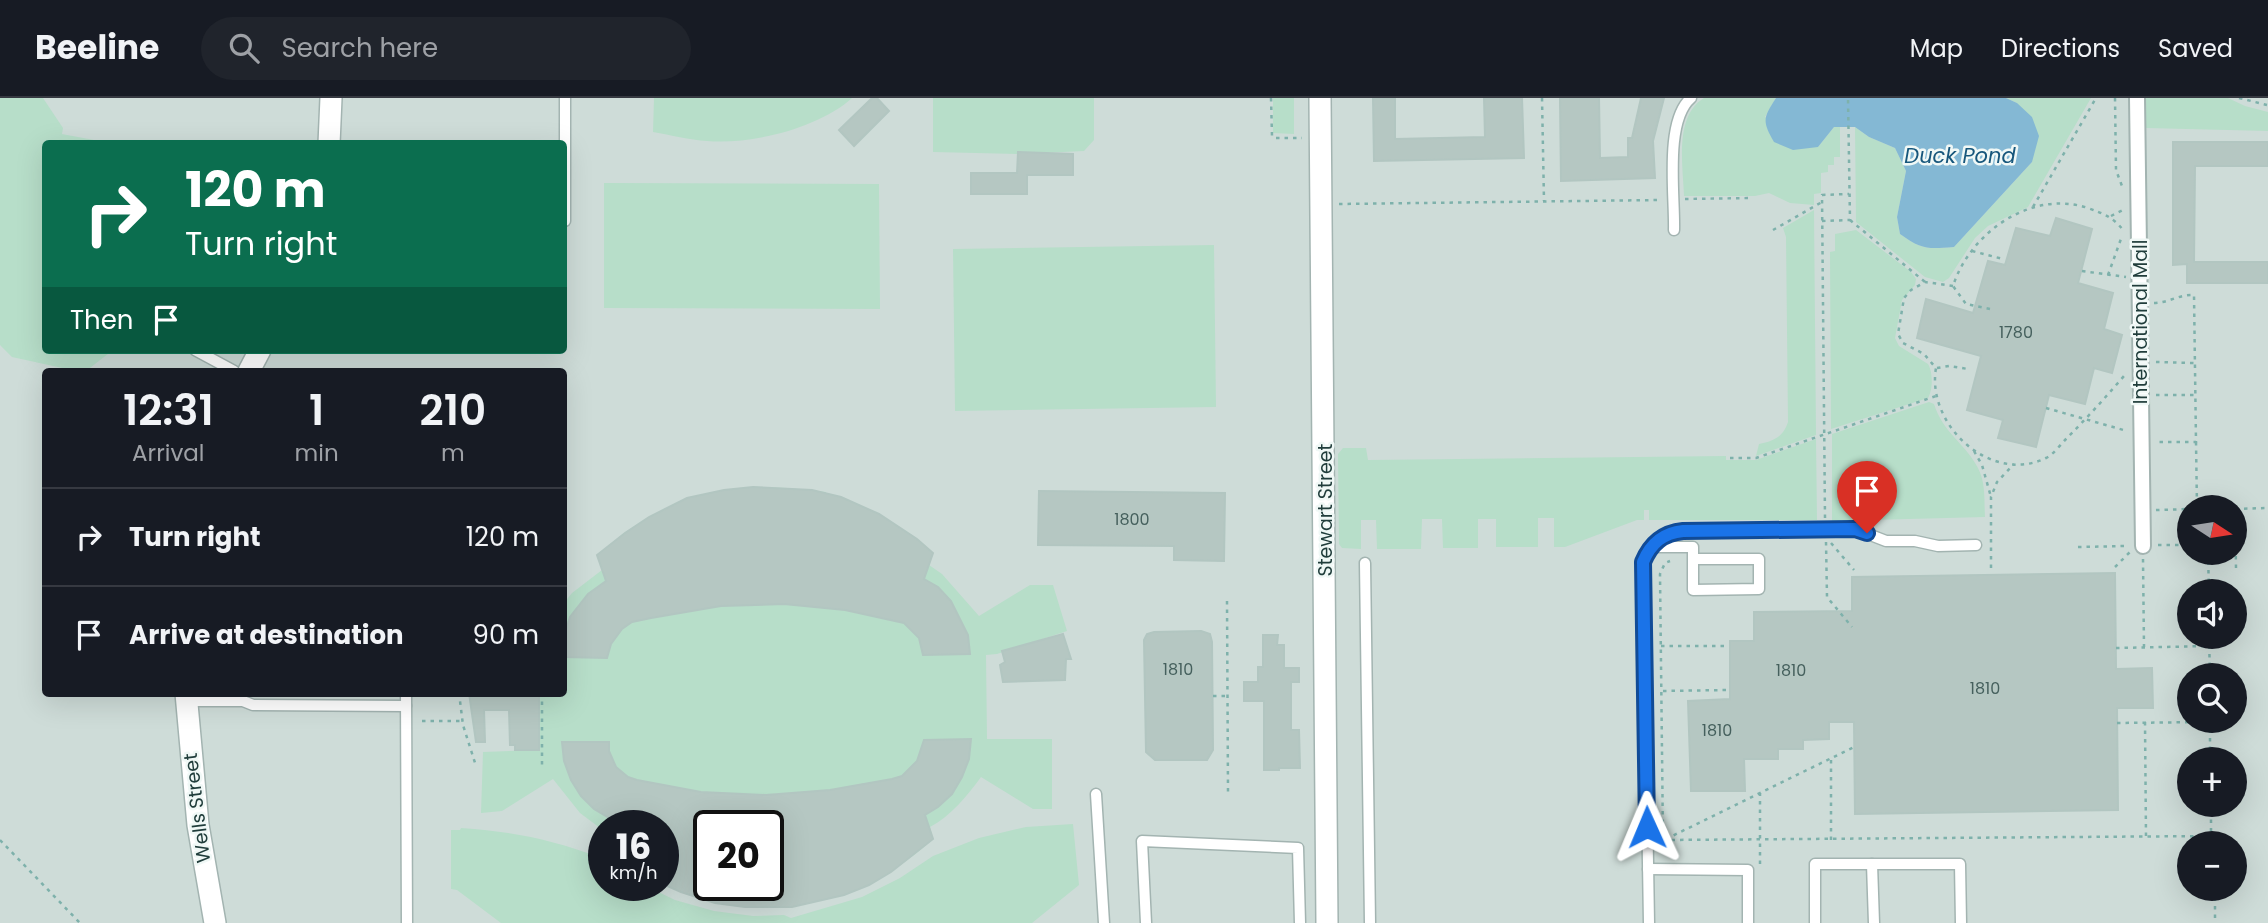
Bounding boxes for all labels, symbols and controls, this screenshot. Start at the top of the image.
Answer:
search box [201,17,691,80]
text: Beeline [35,24,159,71]
icon: search [225,29,263,67]
text: Search here [281,30,438,66]
text: Map [1910,32,1963,65]
text: Directions [2001,32,2120,65]
text: Saved [2158,32,2233,65]
water label: Duck Pond [1904,141,2016,170]
text: 120 m [185,156,326,224]
icon: right [70,168,161,259]
text: Turn right [185,221,337,266]
street label: International Mall [2127,240,2154,404]
icon: arrive [147,301,185,339]
text: Then [70,302,133,338]
house number: 1780 [1999,321,2033,344]
text: 12:31 [123,381,214,440]
text: 1 [309,381,324,440]
text: 210 [420,381,486,440]
text: Arrival [132,437,205,469]
text: min [295,437,339,469]
text: m [441,437,465,469]
street label: Stewart Street [1312,443,1339,576]
pin [1837,461,1897,533]
icon: arrive [1848,472,1886,510]
north arrow [2177,495,2247,565]
map controls [2177,495,2247,901]
house number: 1800 [1114,508,1150,531]
icon: right [70,518,108,556]
text: Turn right [129,519,261,555]
text: 120 m [466,519,539,555]
button: sound [2177,579,2247,649]
icon: arrive [70,616,108,654]
text: Arrive at destination [129,617,404,653]
text: 90 m [473,617,539,653]
house number: 1810 [1163,658,1193,681]
house number: 1810 [1776,659,1806,682]
button: search [2177,663,2247,733]
house number: 1810 [1970,677,2000,700]
house number: 1810 [1702,719,1732,742]
button: + [2177,747,2247,817]
street label: Wells Street [177,752,217,864]
position arrow [1610,790,1684,864]
speed limit sign: 20 [693,810,784,901]
text: 16 [616,822,651,871]
button: − [2177,831,2247,901]
text: km/h [610,860,657,885]

